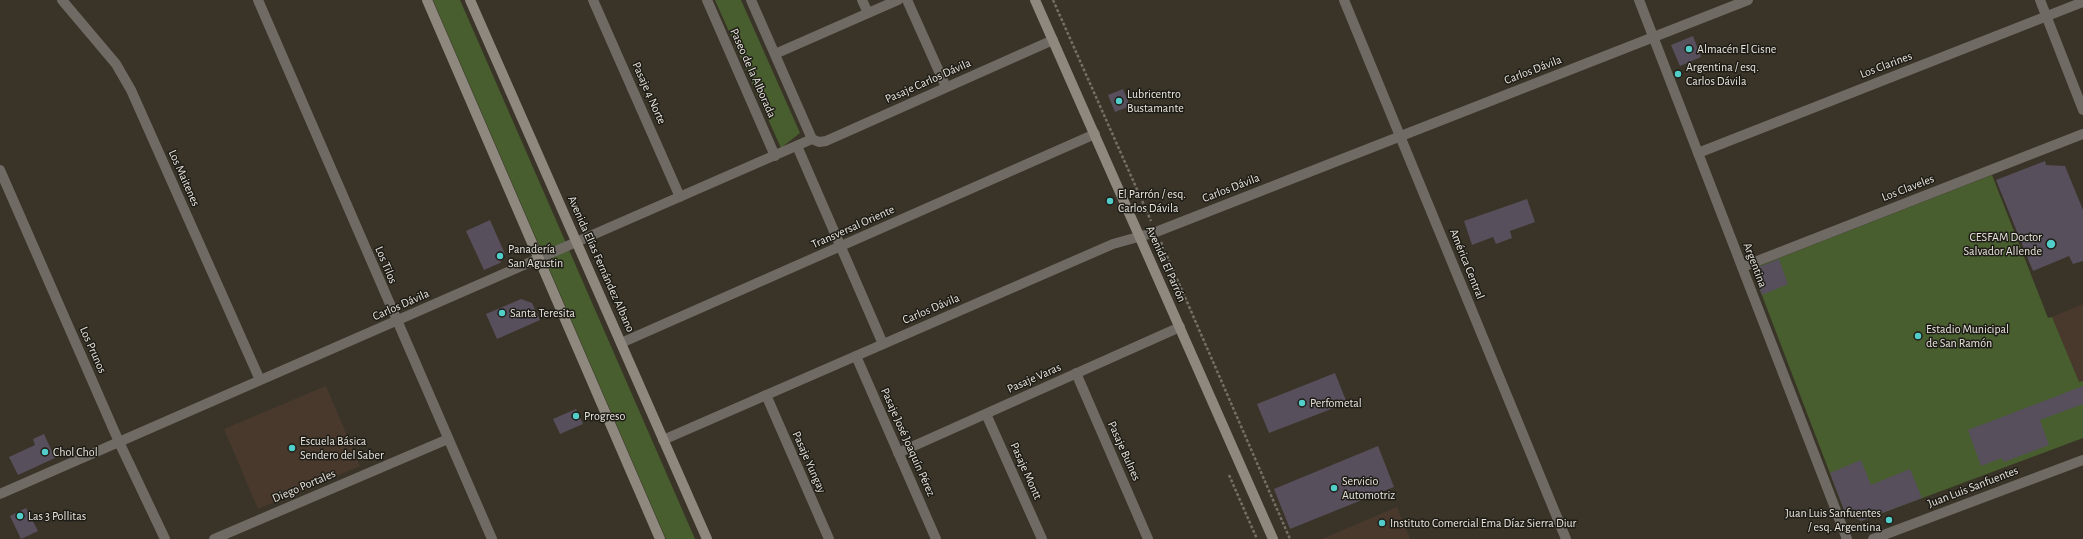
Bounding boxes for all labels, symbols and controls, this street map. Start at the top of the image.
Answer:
street label: Paseo de la Alborada [727,26,779,120]
place label: Almacén El Cisne [1697,42,1776,56]
marker: Almacén El Cisne [1684,44,1694,54]
street label: Los Clarines [1858,48,1914,82]
street label: Carlos Dávila [1502,52,1564,88]
street label: Pasaje Carlos Dávila [883,56,973,106]
street label: Pasaje 4 Norte [629,60,669,126]
place label: Argentina / esq. Carlos Dávila [1686,60,1759,88]
marker: Argentina / esq. Carlos Dávila [1673,69,1683,79]
place label: Lubricentro Bustamante [1127,87,1184,115]
marker: Lubricentro Bustamante [1114,96,1124,106]
street label: Los Maitenes [165,148,203,208]
street label: Carlos Dávila [1200,170,1262,206]
street label: Los Claveles [1880,171,1936,205]
place label: El Parrón / esq. Carlos Dávila [1118,187,1186,215]
street label: Avenida Elías Fernández Albano [564,194,638,334]
marker: El Parrón / esq. Carlos Dávila [1105,196,1115,206]
street label: Transversal Oriente [809,202,897,252]
street label: Avenida El Parrón [1143,224,1189,304]
street label: América Central [1446,227,1488,301]
place label: CESFAM Doctor Salvador Allende [1963,230,2042,258]
marker: CESFAM Doctor Salvador Allende [2045,238,2057,250]
street label: Argentina [1740,241,1770,289]
place label: Panadería San Agustin [508,242,563,270]
street label: Los Tilos [372,244,400,286]
marker: Panadería San Agustin [495,251,505,261]
street label: Carlos Dávila [370,286,432,324]
street label: Carlos Dávila [900,291,962,327]
place label: Santa Teresita [510,306,575,320]
marker: Santa Teresita [497,308,507,318]
place label: Estadio Municipal de San Ramón [1926,322,2009,350]
street label: Los Prunos [76,324,110,376]
marker: Estadio Municipal de San Ramón [1913,331,1923,341]
street label: Pasaje Varas [1005,360,1063,396]
street label: Pasaje José Joaquín Pérez [878,385,938,499]
place label: Perfometal [1310,396,1362,410]
marker: Perfometal [1297,398,1307,408]
place label: Progreso [584,409,625,423]
marker: Progreso [571,411,581,421]
street label: Pasaje Bulnes [1104,419,1144,483]
street label: Pasaje Yungay [789,429,829,495]
place label: Escuela Básica Sendero del Saber [300,434,384,462]
street label: Pasaje Montt [1007,440,1045,502]
marker: Escuela Básica Sendero del Saber [287,443,297,453]
place label: Chol Chol [53,445,98,459]
marker: Chol Chol [40,447,50,457]
street label: Juan Luis Sanfuentes [1926,463,2020,511]
street label: Diego Portales [270,466,338,506]
place label: Servicio Automotriz [1342,474,1395,502]
marker: Servicio Automotriz [1329,483,1339,493]
place label: Juan Luis Sanfuentes / esq. Argentina [1785,506,1881,534]
place label: Las 3 Pollitas [28,509,86,523]
marker: Las 3 Pollitas [15,511,25,521]
marker: Juan Luis Sanfuentes / esq. Argentina [1884,515,1894,525]
place label: Instituto Comercial Ema Díaz Sierra Diur [1390,516,1576,530]
marker: Instituto Comercial Ema Díaz Sierra Diur [1377,518,1387,528]

